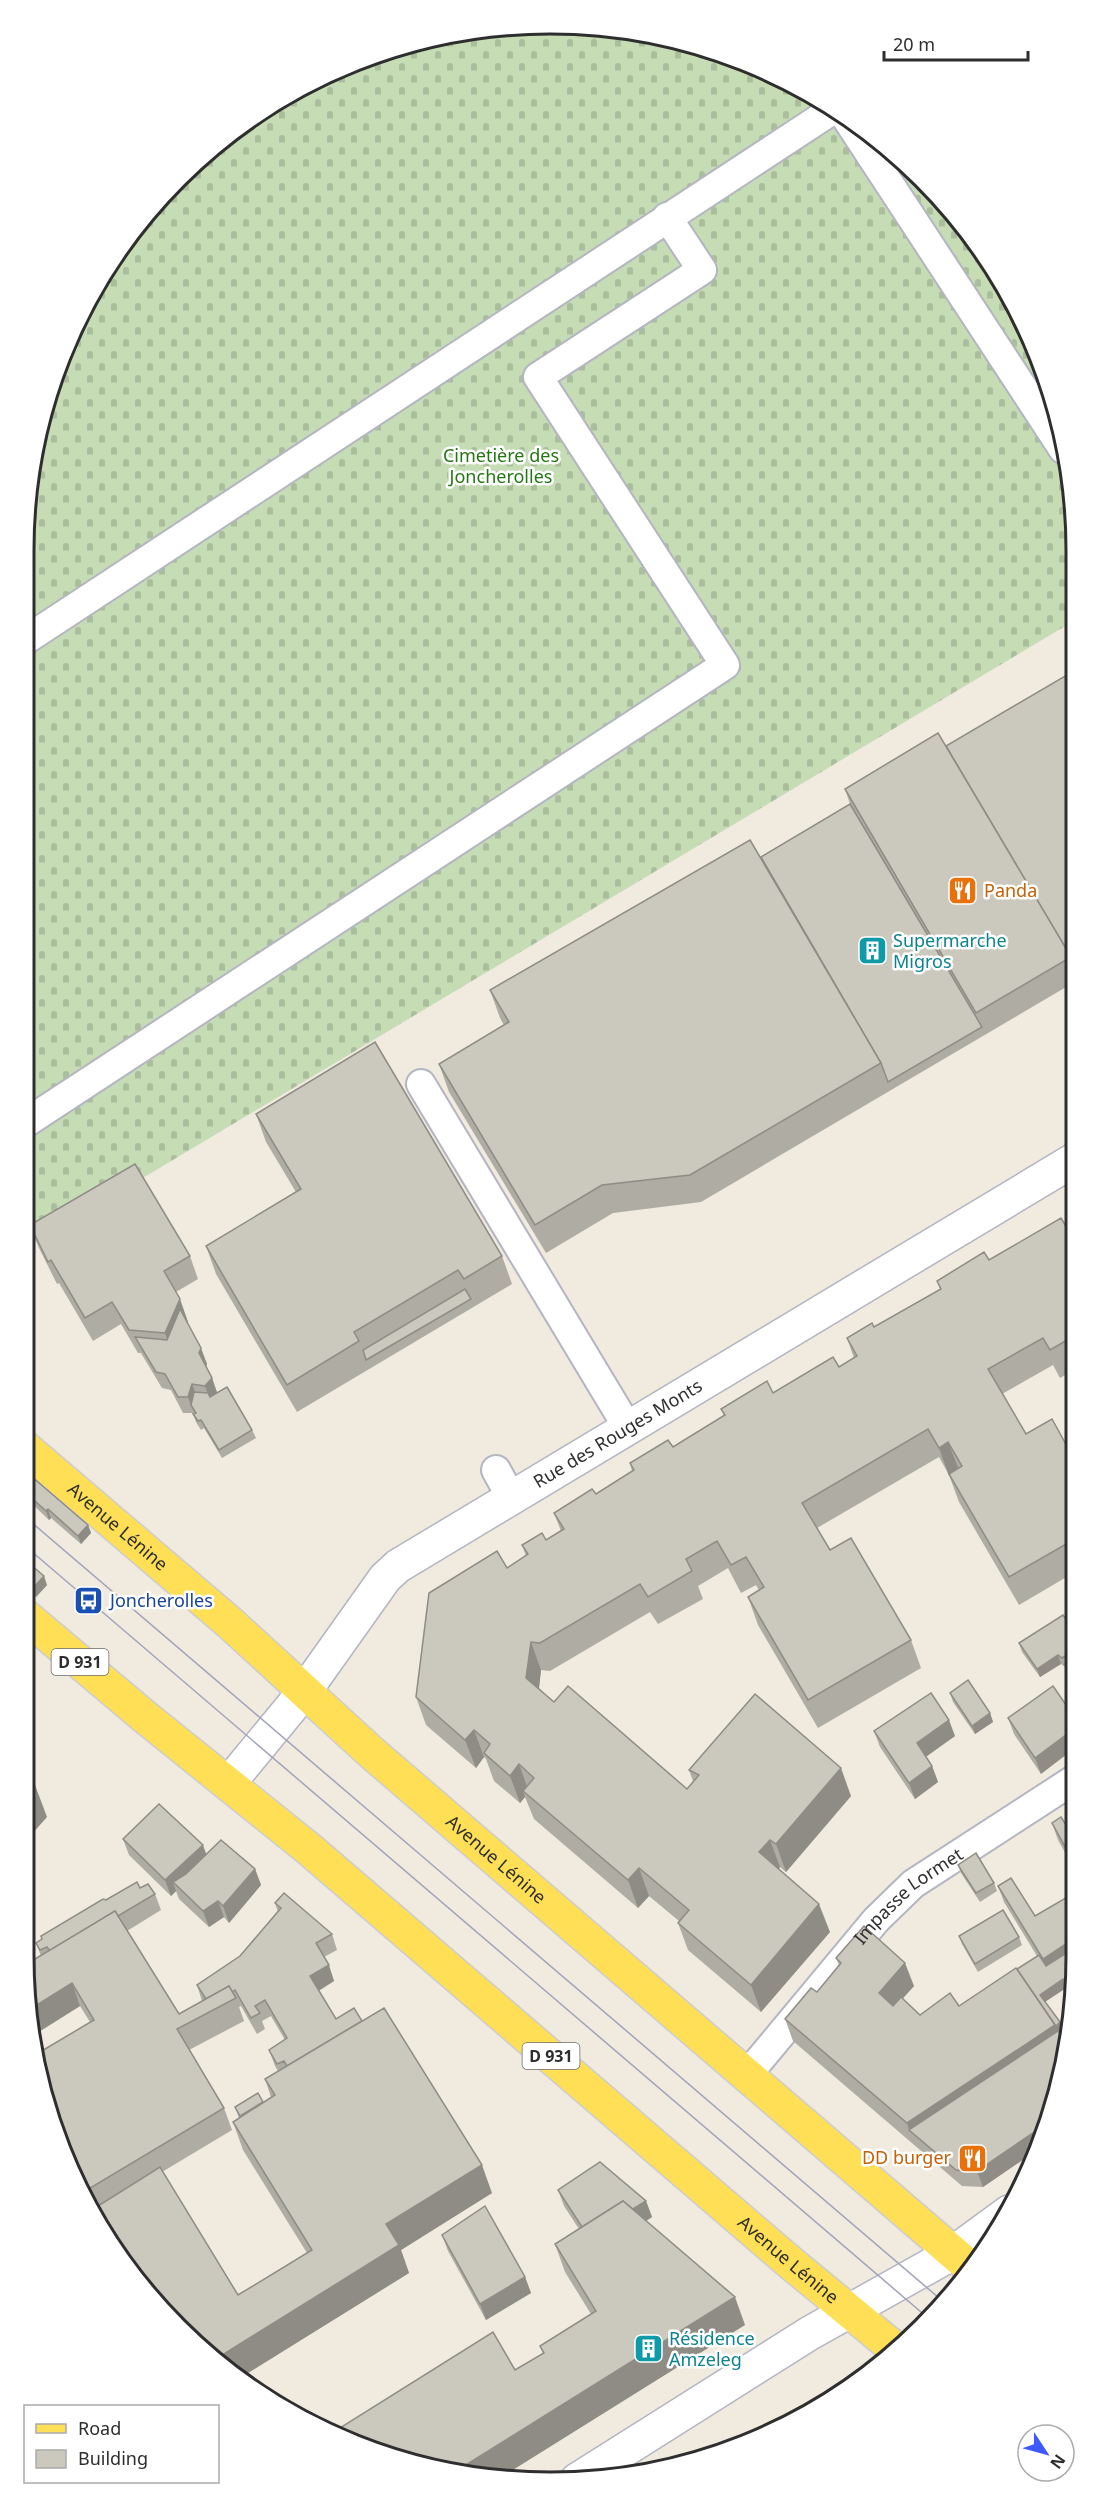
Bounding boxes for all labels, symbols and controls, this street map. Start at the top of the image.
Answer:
scale bar [884,24,1028,62]
text: 20 m [893,32,935,56]
park label: Cimetière des Joncherolles [443,443,559,488]
restaurant icon: Panda [947,875,979,907]
place label: Panda [984,878,1037,902]
place label: Supermarche Migros [893,928,1007,973]
building icon: Supermarche Migros [856,935,888,967]
street label: Rue des Rouges Monts [529,1373,706,1493]
street label: Avenue Lénine [63,1477,173,1576]
bus stop icon: Joncherolles [73,1585,105,1617]
place label: Joncherolles [108,1588,213,1612]
road number: D 931 [52,1649,109,1675]
street label: Avenue Lénine [442,1809,552,1909]
street label: Impasse Lormet [848,1842,968,1949]
road number: D 931 [522,2043,580,2069]
restaurant icon: DD burger [956,2142,988,2174]
place label: DD burger [862,2145,952,2169]
street label: Avenue Lénine [733,2210,844,2309]
place label: Résidence Amzeleg [669,2326,755,2371]
building icon: Résidence Amzeleg [632,2333,664,2365]
legend [24,2405,219,2483]
text: Road [78,2416,121,2440]
north arrow [1016,2423,1076,2483]
text: Building [78,2446,148,2470]
text: N [1045,2450,1071,2474]

